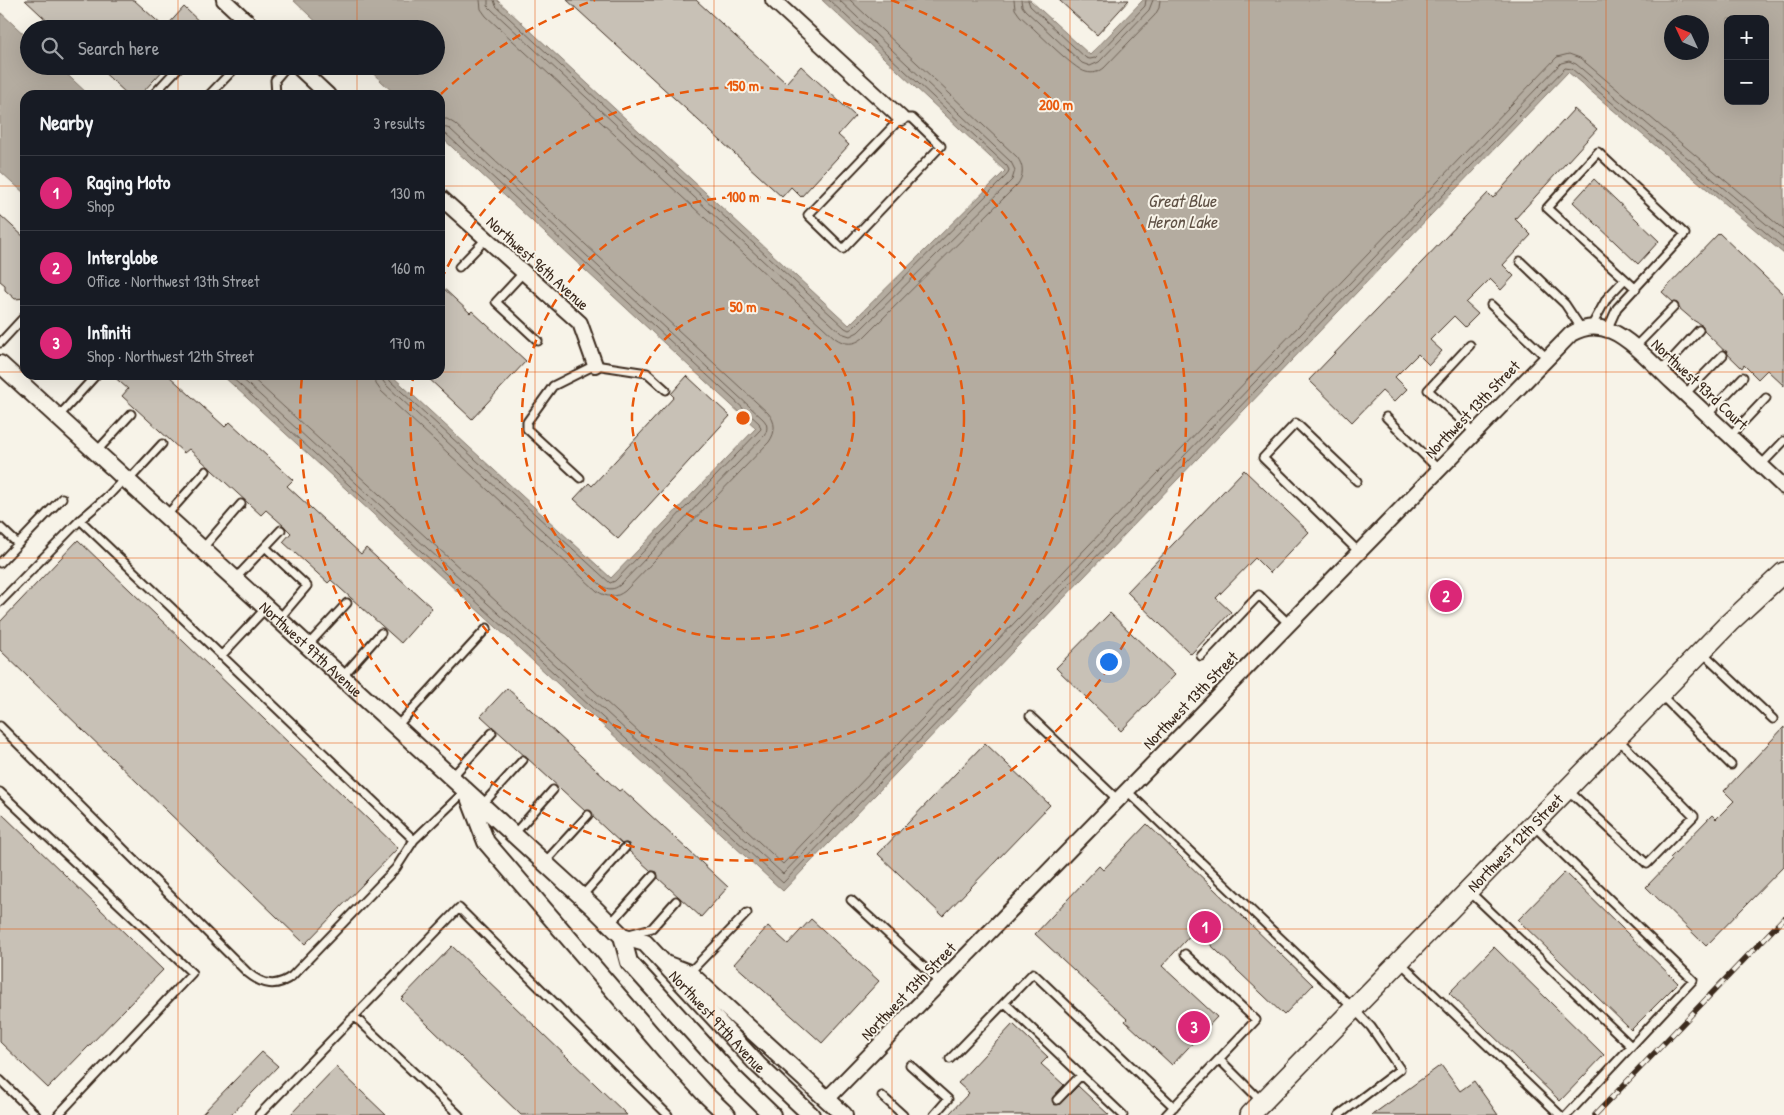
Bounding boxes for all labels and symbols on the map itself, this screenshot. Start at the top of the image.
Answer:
north arrow [1664,15,1709,60]
text: 150 m [727,75,759,96]
text: 200 m [1039,94,1073,115]
text: 100 m [727,186,759,207]
water label: Great Blue Heron Lake [1147,188,1218,234]
street label: Northwest 96th Avenue [482,211,595,315]
text: 50 m [730,296,756,317]
street label: Northwest 93rd Court [1647,333,1754,435]
street label: Northwest 13th Street [1419,355,1525,463]
centre of rings [734,409,752,427]
pin: 2 [1430,577,1462,615]
street label: Northwest 97th Avenue [255,596,368,702]
street label: Northwest 13th Street [1137,646,1243,754]
your location [1096,649,1122,675]
street label: Northwest 12th Street [1462,788,1568,897]
pin: 1 [1189,908,1221,946]
street label: Northwest 13th Street [855,937,961,1045]
street label: Northwest 97th Avenue [664,965,771,1078]
pin: 3 [1178,1008,1210,1046]

